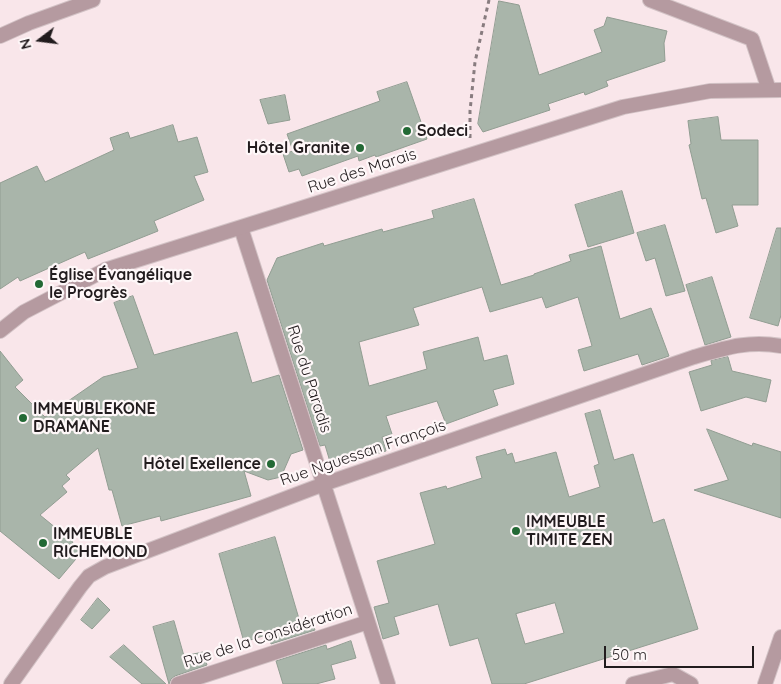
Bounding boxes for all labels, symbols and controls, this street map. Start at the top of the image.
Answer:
north arrow [15,15,65,65]
text: N [15,37,36,51]
place label: Sodeci [417,121,468,141]
marker: Sodeci [401,125,413,137]
place label: Hôtel Granite [247,138,350,158]
marker: Hôtel Granite [354,142,366,154]
street label: Rue des Marais [305,144,419,198]
place label: Église Évangélique le Progrès [49,265,192,303]
marker: Église Évangélique le Progrès [33,278,45,290]
street label: Rue du Paradis [283,323,335,435]
place label: IMMEUBLEKONE DRAMANE [33,399,156,437]
marker: IMMEUBLEKONE DRAMANE [17,412,29,424]
street label: Rue Nguessan François [278,416,448,490]
place label: Hôtel Exellence [143,454,261,474]
marker: Hôtel Exellence [265,458,277,470]
place label: IMMEUBLE TIMITE ZEN [526,512,613,550]
place label: IMMEUBLE RICHEMOND [53,524,148,562]
marker: IMMEUBLE TIMITE ZEN [510,525,522,537]
marker: IMMEUBLE RICHEMOND [37,537,49,549]
street label: Rue de la Considération [181,600,355,672]
scale bar [606,636,756,668]
text: 50 m [612,645,647,664]

